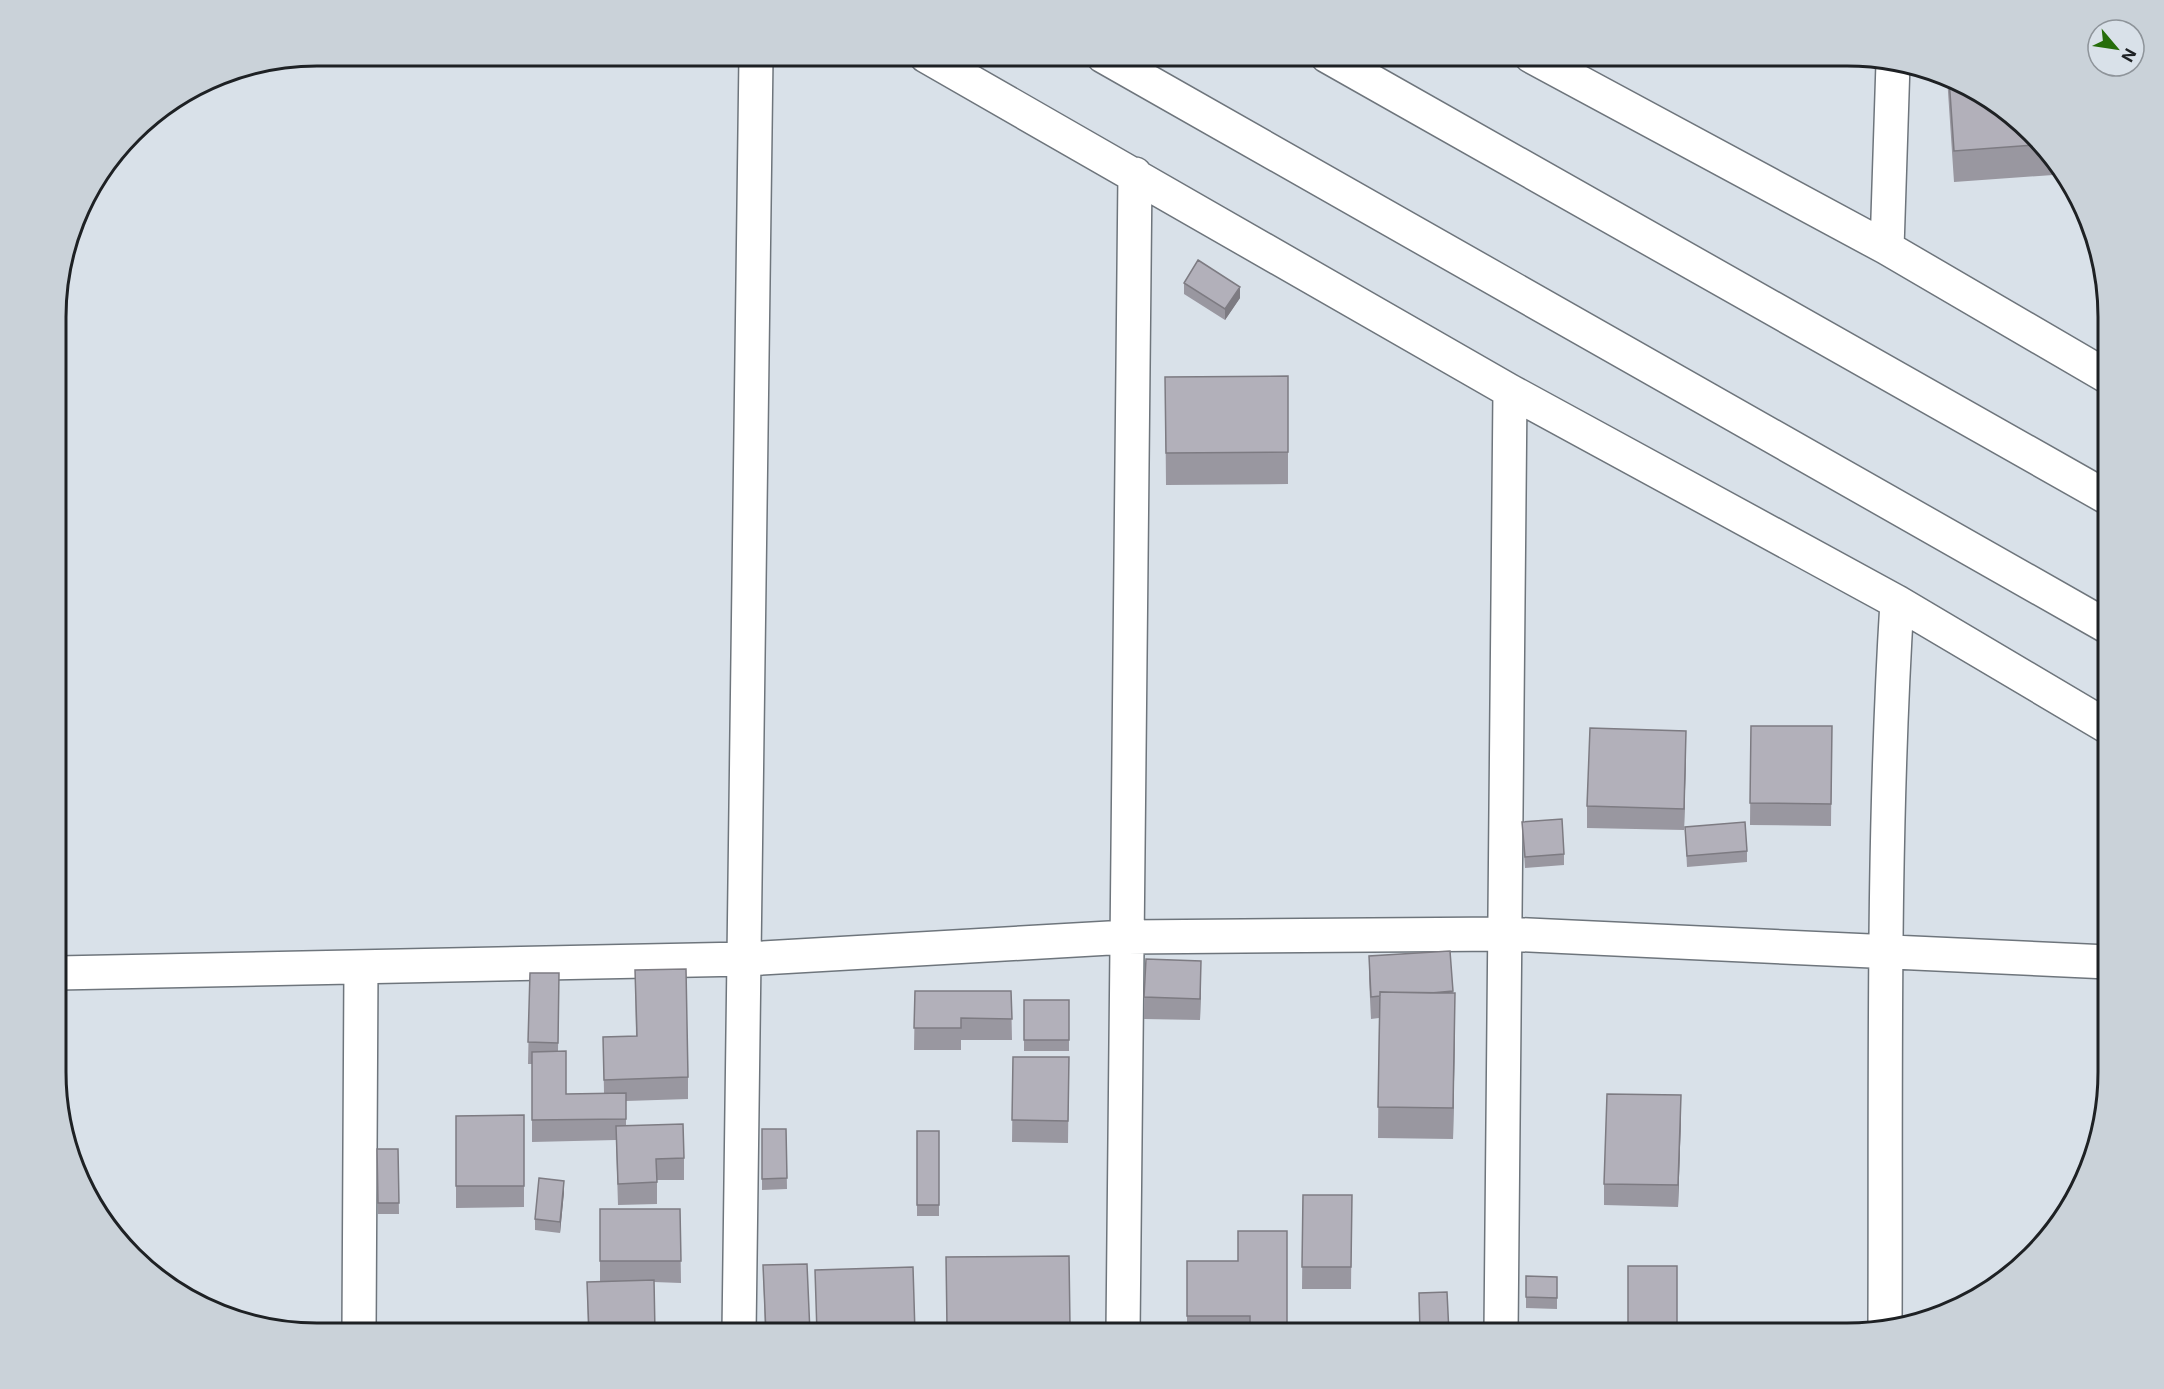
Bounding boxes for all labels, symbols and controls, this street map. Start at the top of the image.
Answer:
north arrow [2086,18,2146,78]
text: N [2117,45,2141,65]

